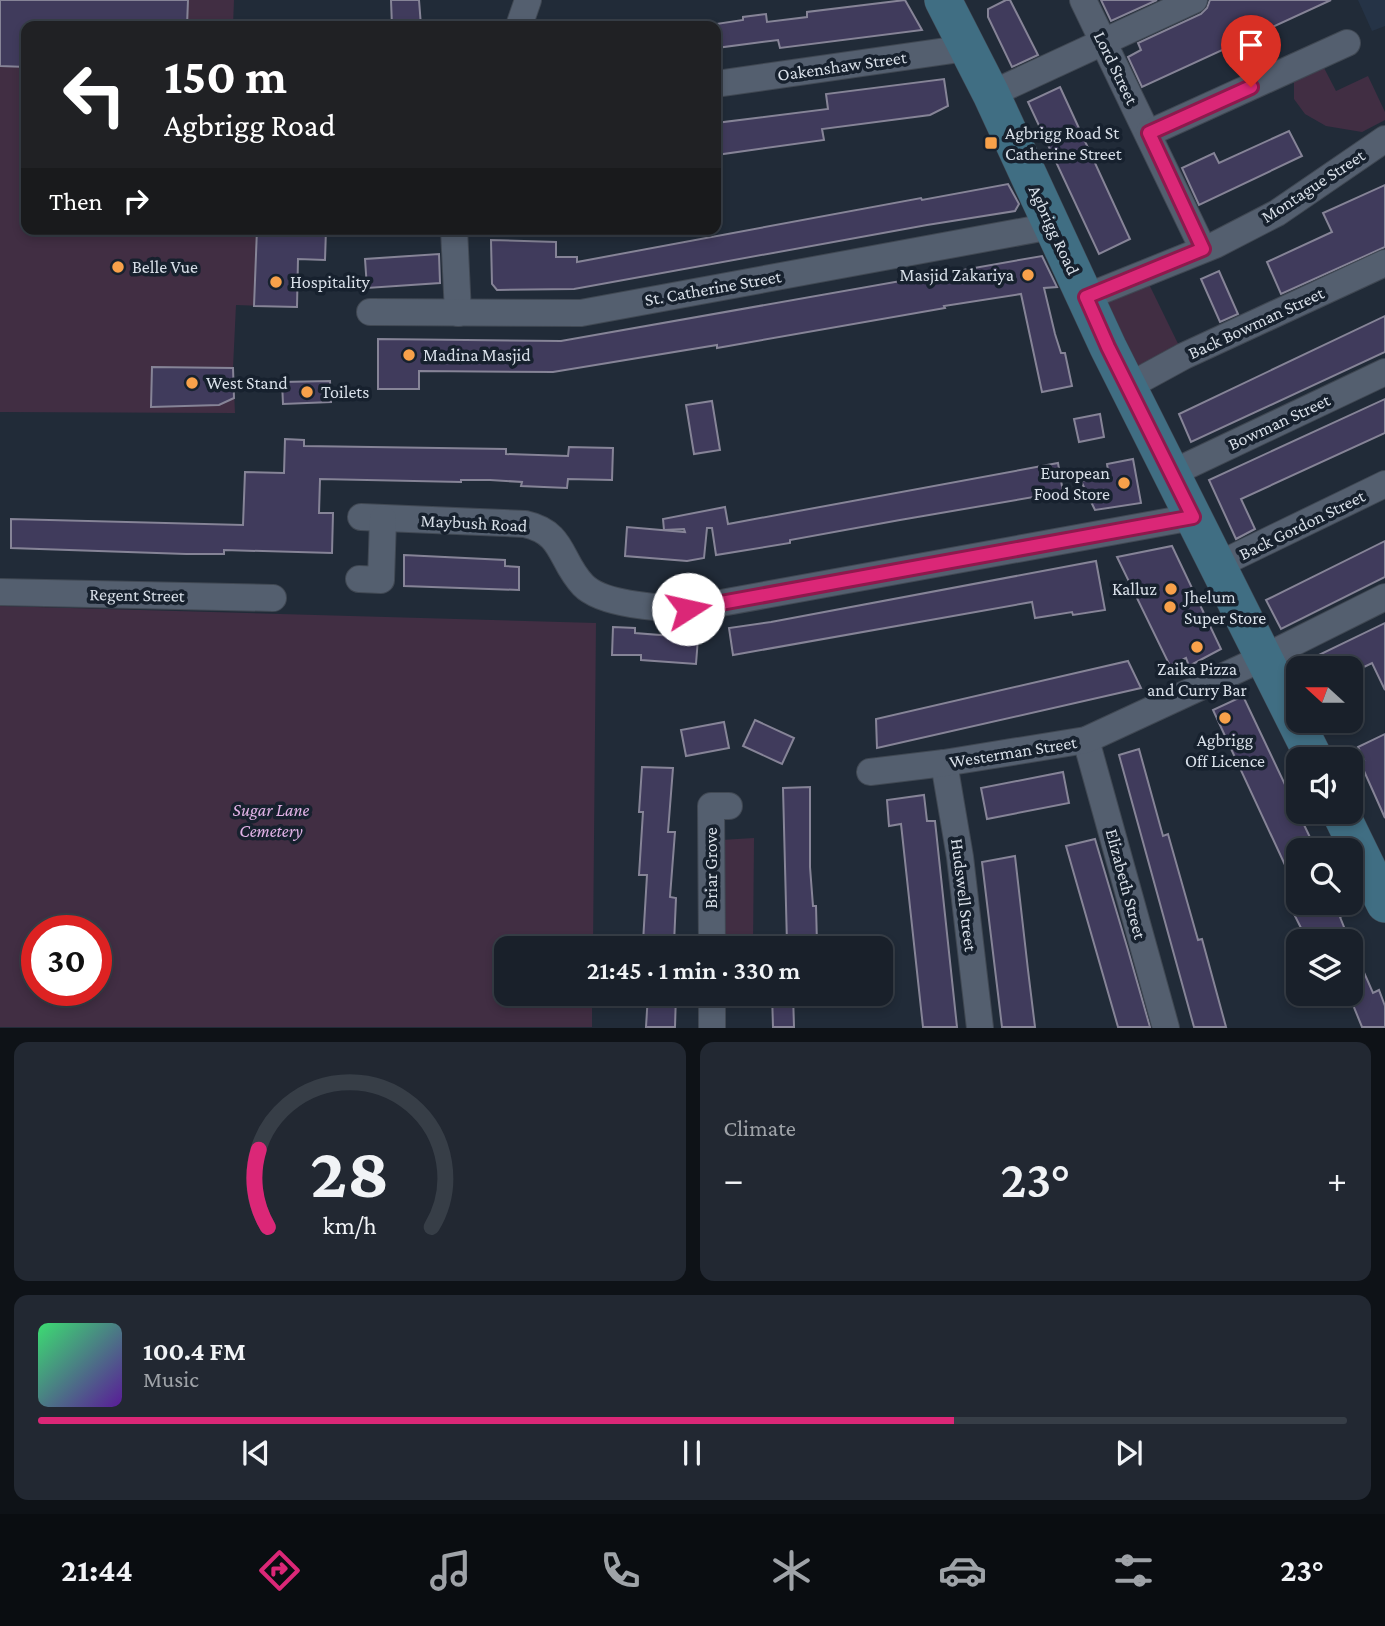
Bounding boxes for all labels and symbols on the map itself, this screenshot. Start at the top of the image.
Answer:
pin [1221,15,1281,87]
street label: Lord Street [1090,28,1143,109]
street label: Oakenshaw Street [776,47,909,85]
place label: Agbrigg Road St Catherine Street [1005,123,1123,164]
marker: Agbrigg Road St Catherine Street [983,135,999,151]
street label: Montague Street [1257,145,1369,227]
street label: Agbrigg Road [1025,182,1084,278]
place label: Belle Vue [132,257,198,277]
marker: Belle Vue [110,259,126,275]
place label: Masjid Zakariya [899,265,1014,286]
street label: St. Catherine Street [643,266,784,310]
marker: Masjid Zakariya [1020,267,1036,283]
place label: Hospitality [290,272,370,292]
marker: Hospitality [268,274,284,290]
street label: Back Bowman Street [1185,282,1328,363]
place label: Madina Masjid [423,345,531,366]
marker: Madina Masjid [401,347,417,363]
place label: West Stand [206,373,288,393]
marker: West Stand [184,375,200,391]
place label: Toilets [321,382,369,402]
marker: Toilets [299,384,315,400]
street label: Bowman Street [1225,389,1334,454]
place label: European Food Store [1034,463,1110,504]
marker: European Food Store [1116,475,1132,491]
street label: Back Gordon Street [1236,485,1369,564]
street label: Maybush Road [420,510,528,536]
position arrow [651,572,725,646]
place label: Kalluz [1112,579,1157,599]
marker: Kalluz [1163,581,1179,597]
street label: Regent Street [89,584,186,606]
place label: Jhelum Super Store [1182,587,1266,628]
marker: Jhelum Super Store [1162,599,1178,615]
marker: Zaika Pizza and Curry Bar [1189,639,1205,655]
north arrow [1286,656,1363,733]
place label: Zaika Pizza and Curry Bar [1147,659,1248,700]
marker: Agbrigg Off Licence [1217,710,1233,726]
place label: Agbrigg Off Licence [1185,730,1265,771]
street label: Westerman Street [948,732,1079,772]
park label: Sugar Lane Cemetery [233,800,310,841]
street label: Briar Grove [701,827,721,909]
street label: Elizabeth Street [1102,827,1151,942]
street label: Hudswell Street [947,837,981,954]
speed limit sign: 30 [21,915,112,1006]

